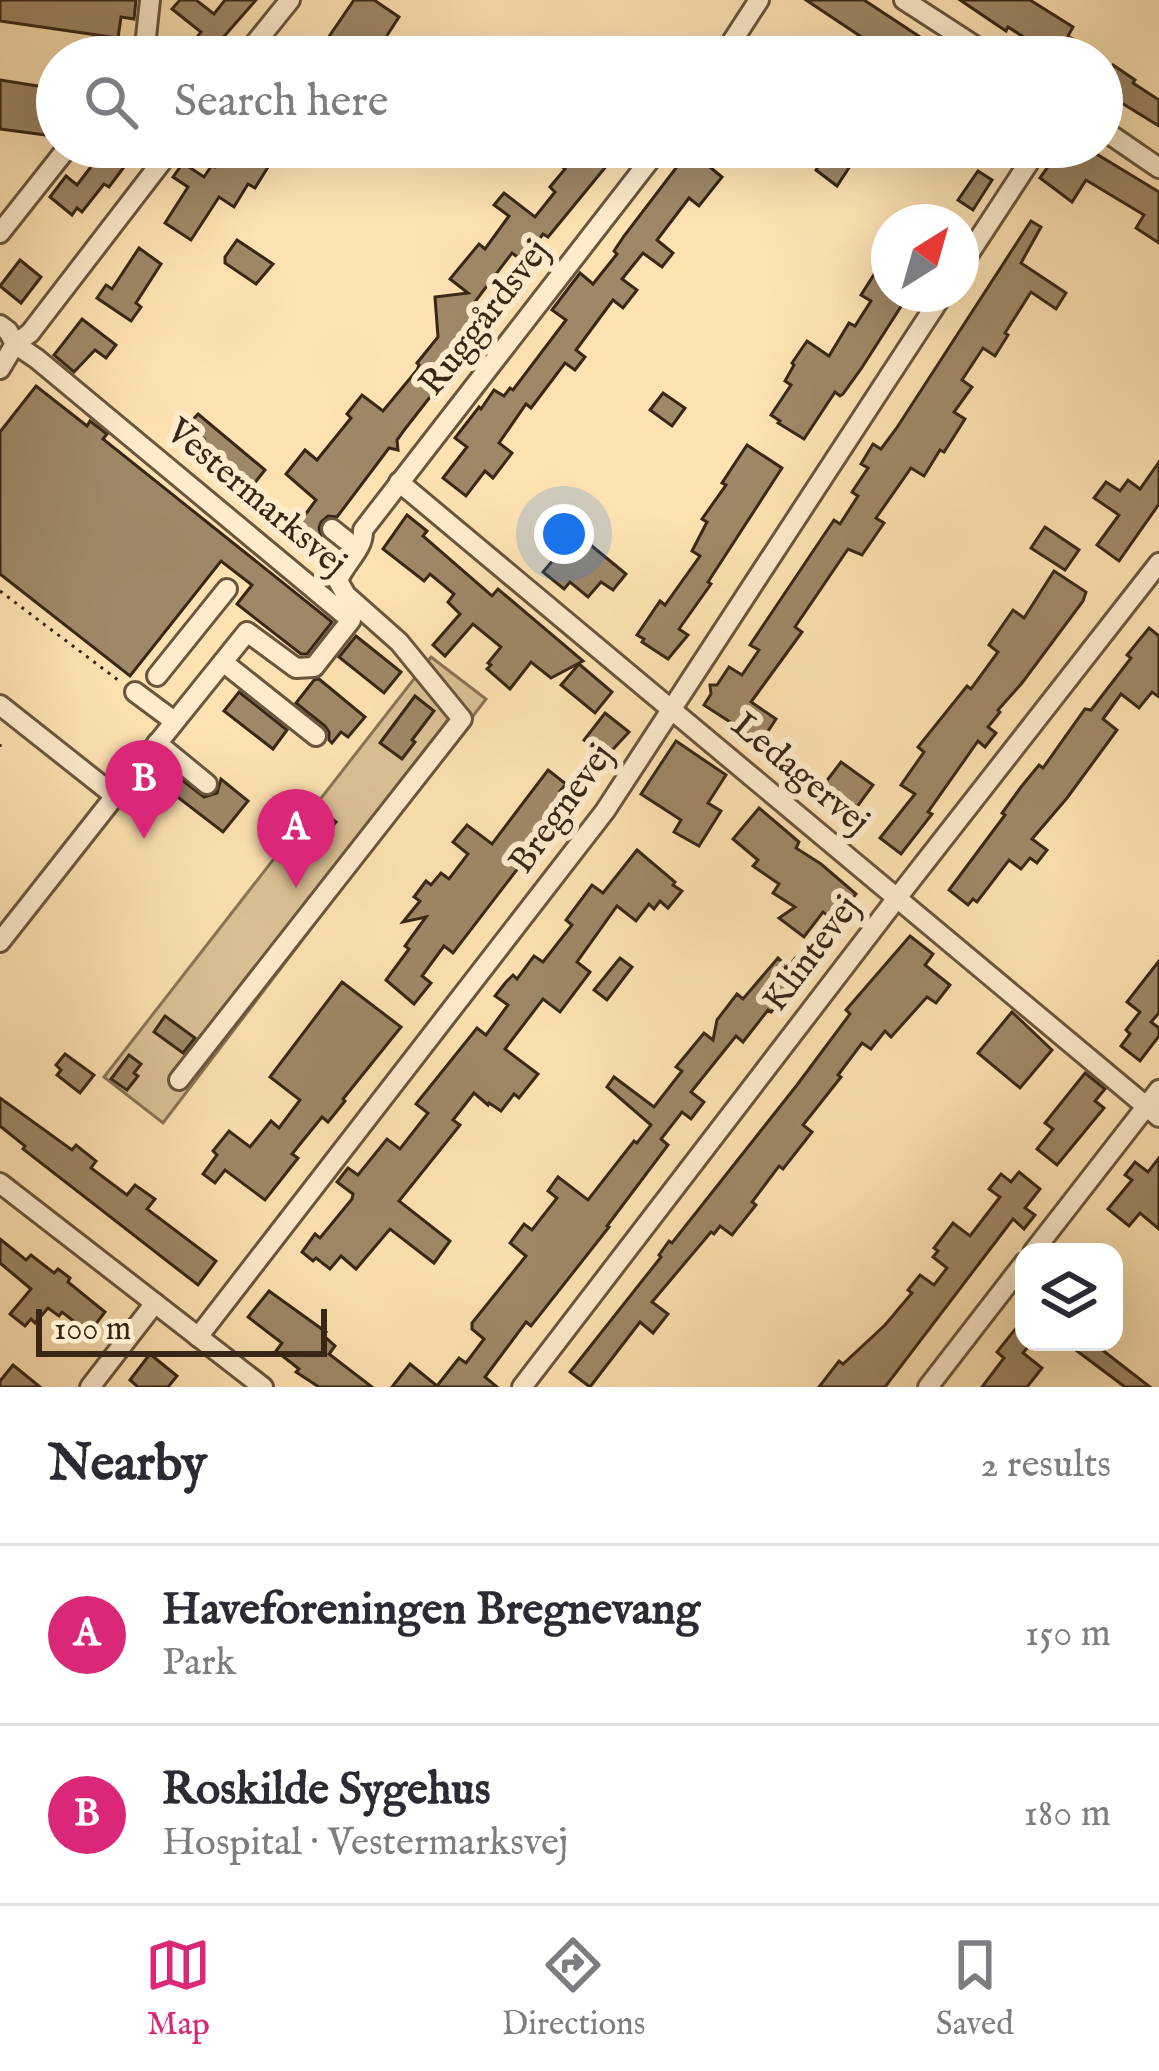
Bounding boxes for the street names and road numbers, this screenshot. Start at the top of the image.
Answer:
street label: Ruggårdsvej [409,230,561,406]
street label: Vestermarksvej [155,408,356,587]
street label: Ledagervej [721,703,879,845]
street label: Bregnevej [499,735,625,883]
street label: Klintevej [753,887,871,1021]

